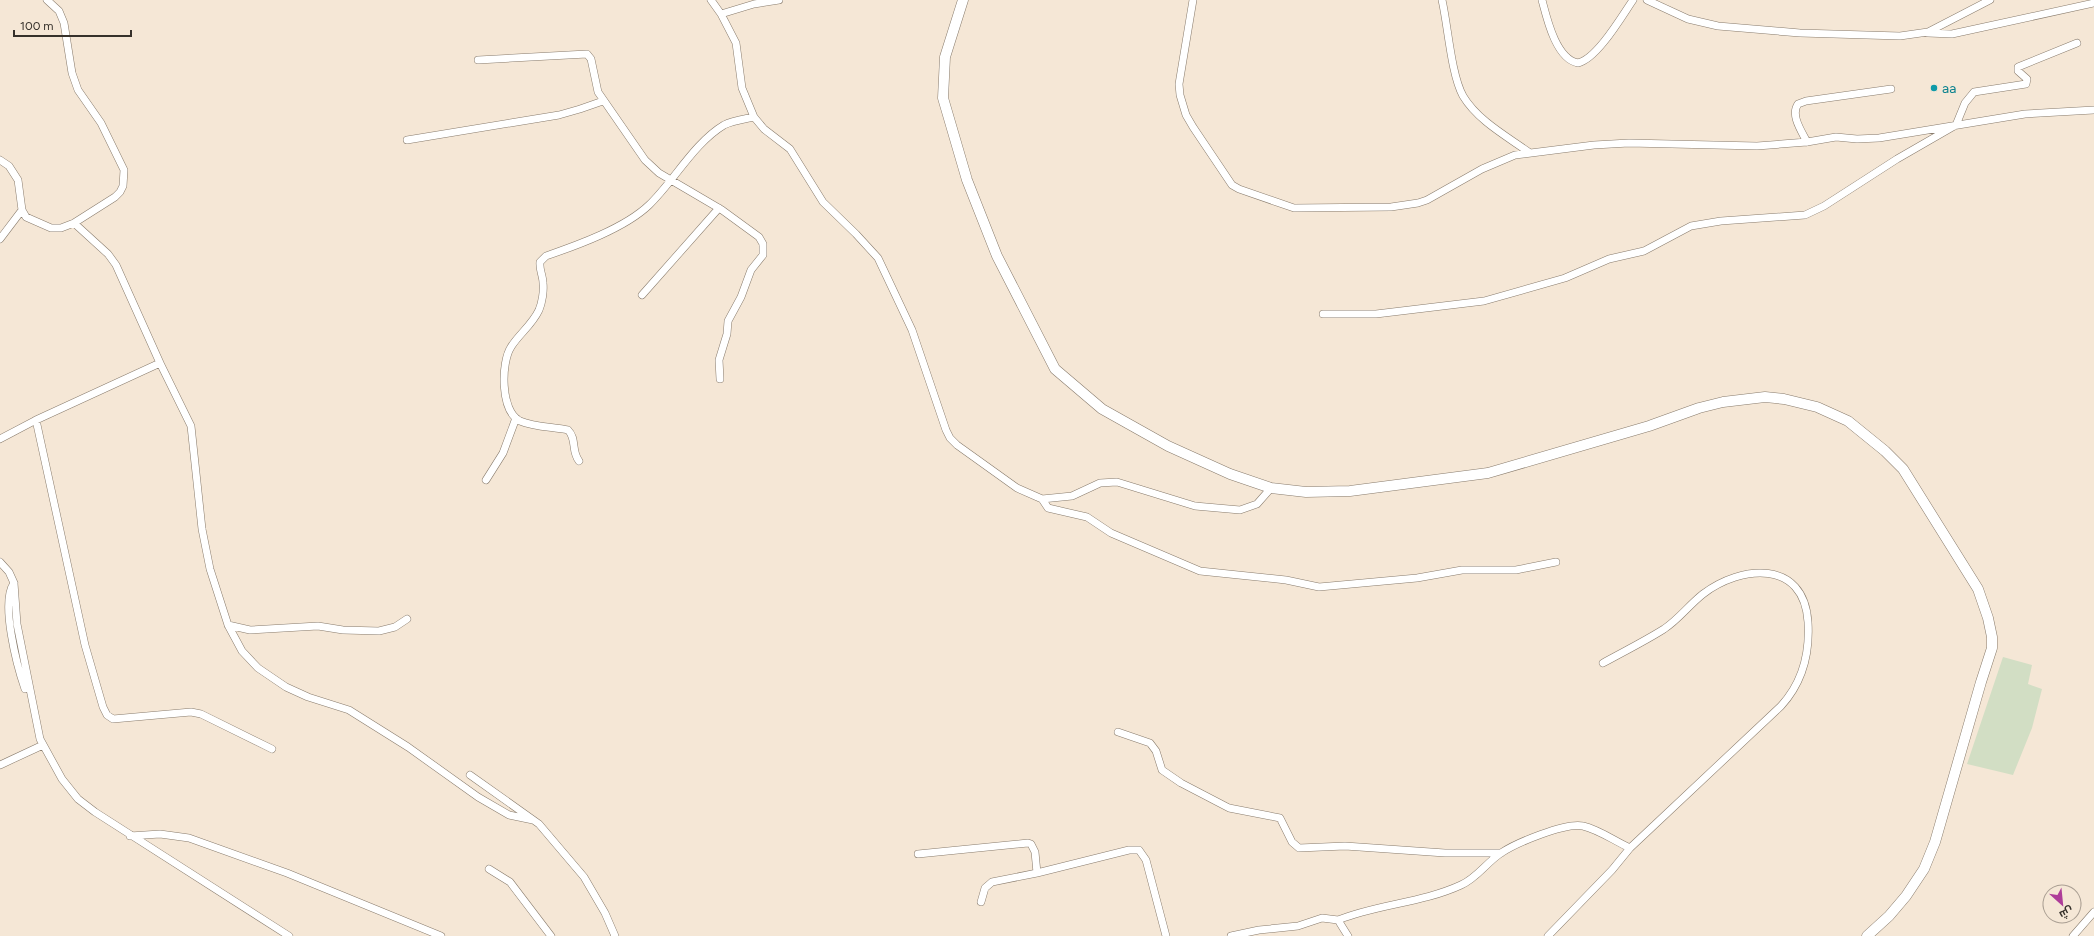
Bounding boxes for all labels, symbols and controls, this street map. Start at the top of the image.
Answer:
scale bar [14,12,131,38]
text: 100 m [20,19,54,33]
place label: aa [1942,80,1956,97]
marker: aa [1929,83,1939,93]
north arrow [2042,884,2082,924]
text: ش [2057,903,2076,921]

